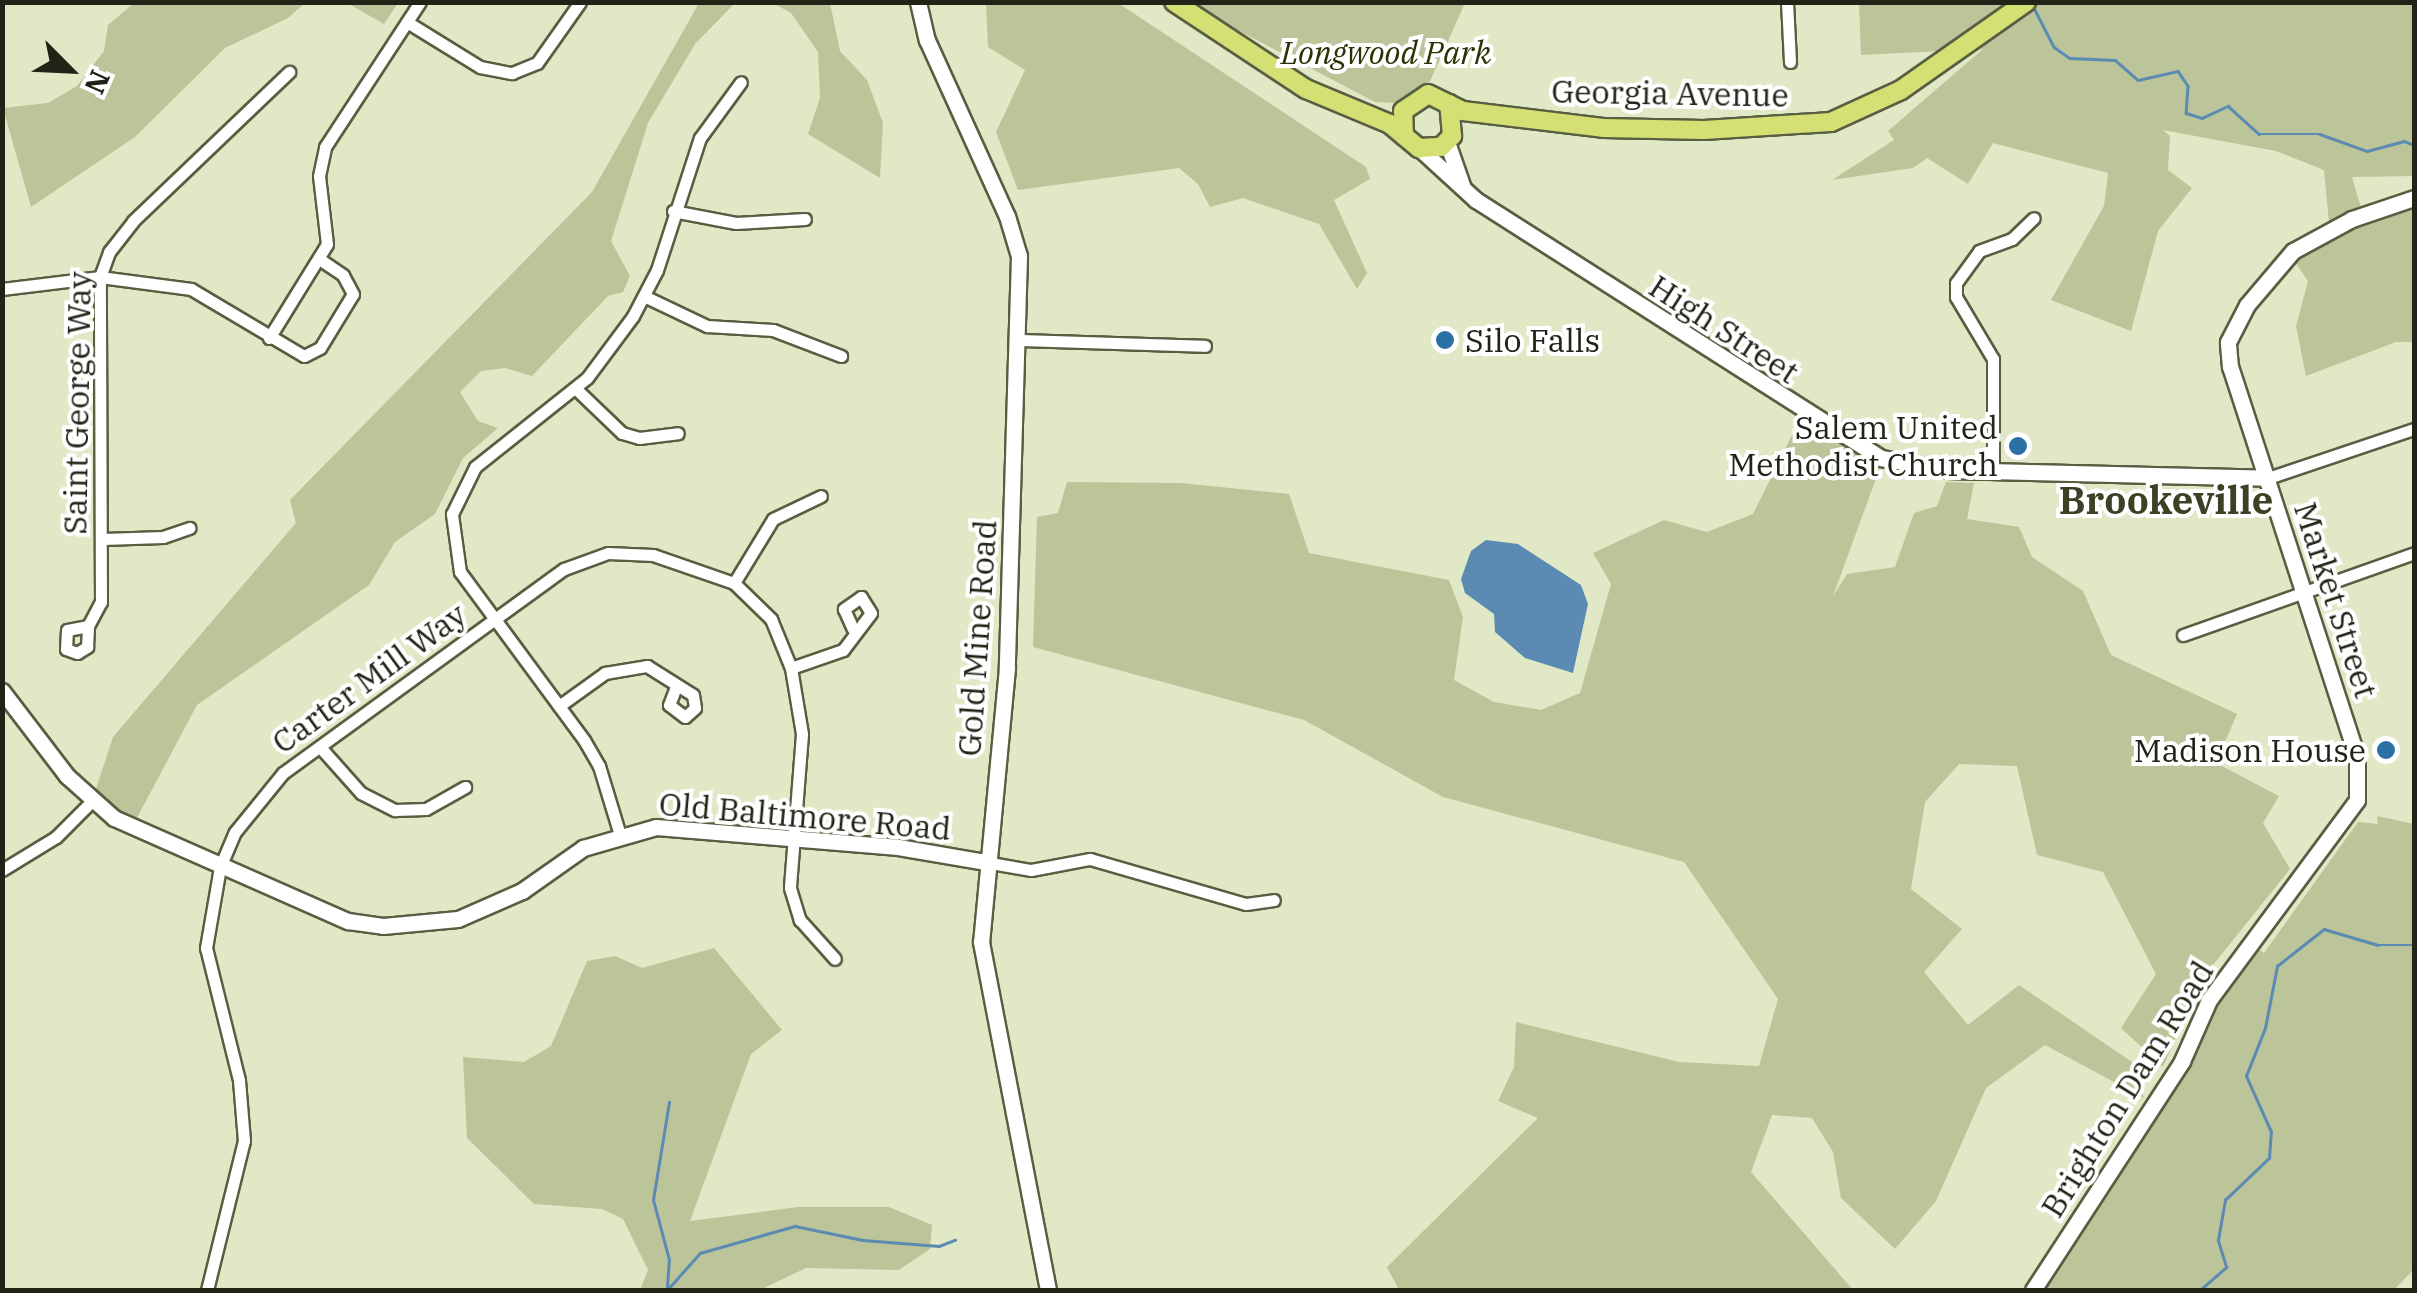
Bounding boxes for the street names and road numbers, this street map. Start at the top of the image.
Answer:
street label: Georgia Avenue [1551,72,1789,114]
street label: High Street [1642,267,1806,391]
street label: Saint George Way [56,271,98,535]
street label: Market Street [2286,497,2386,703]
street label: Gold Mine Road [950,518,1004,758]
street label: Carter Mill Way [265,595,473,761]
street label: Old Baltimore Road [657,784,953,848]
street label: Brighton Dam Road [2033,954,2221,1224]

